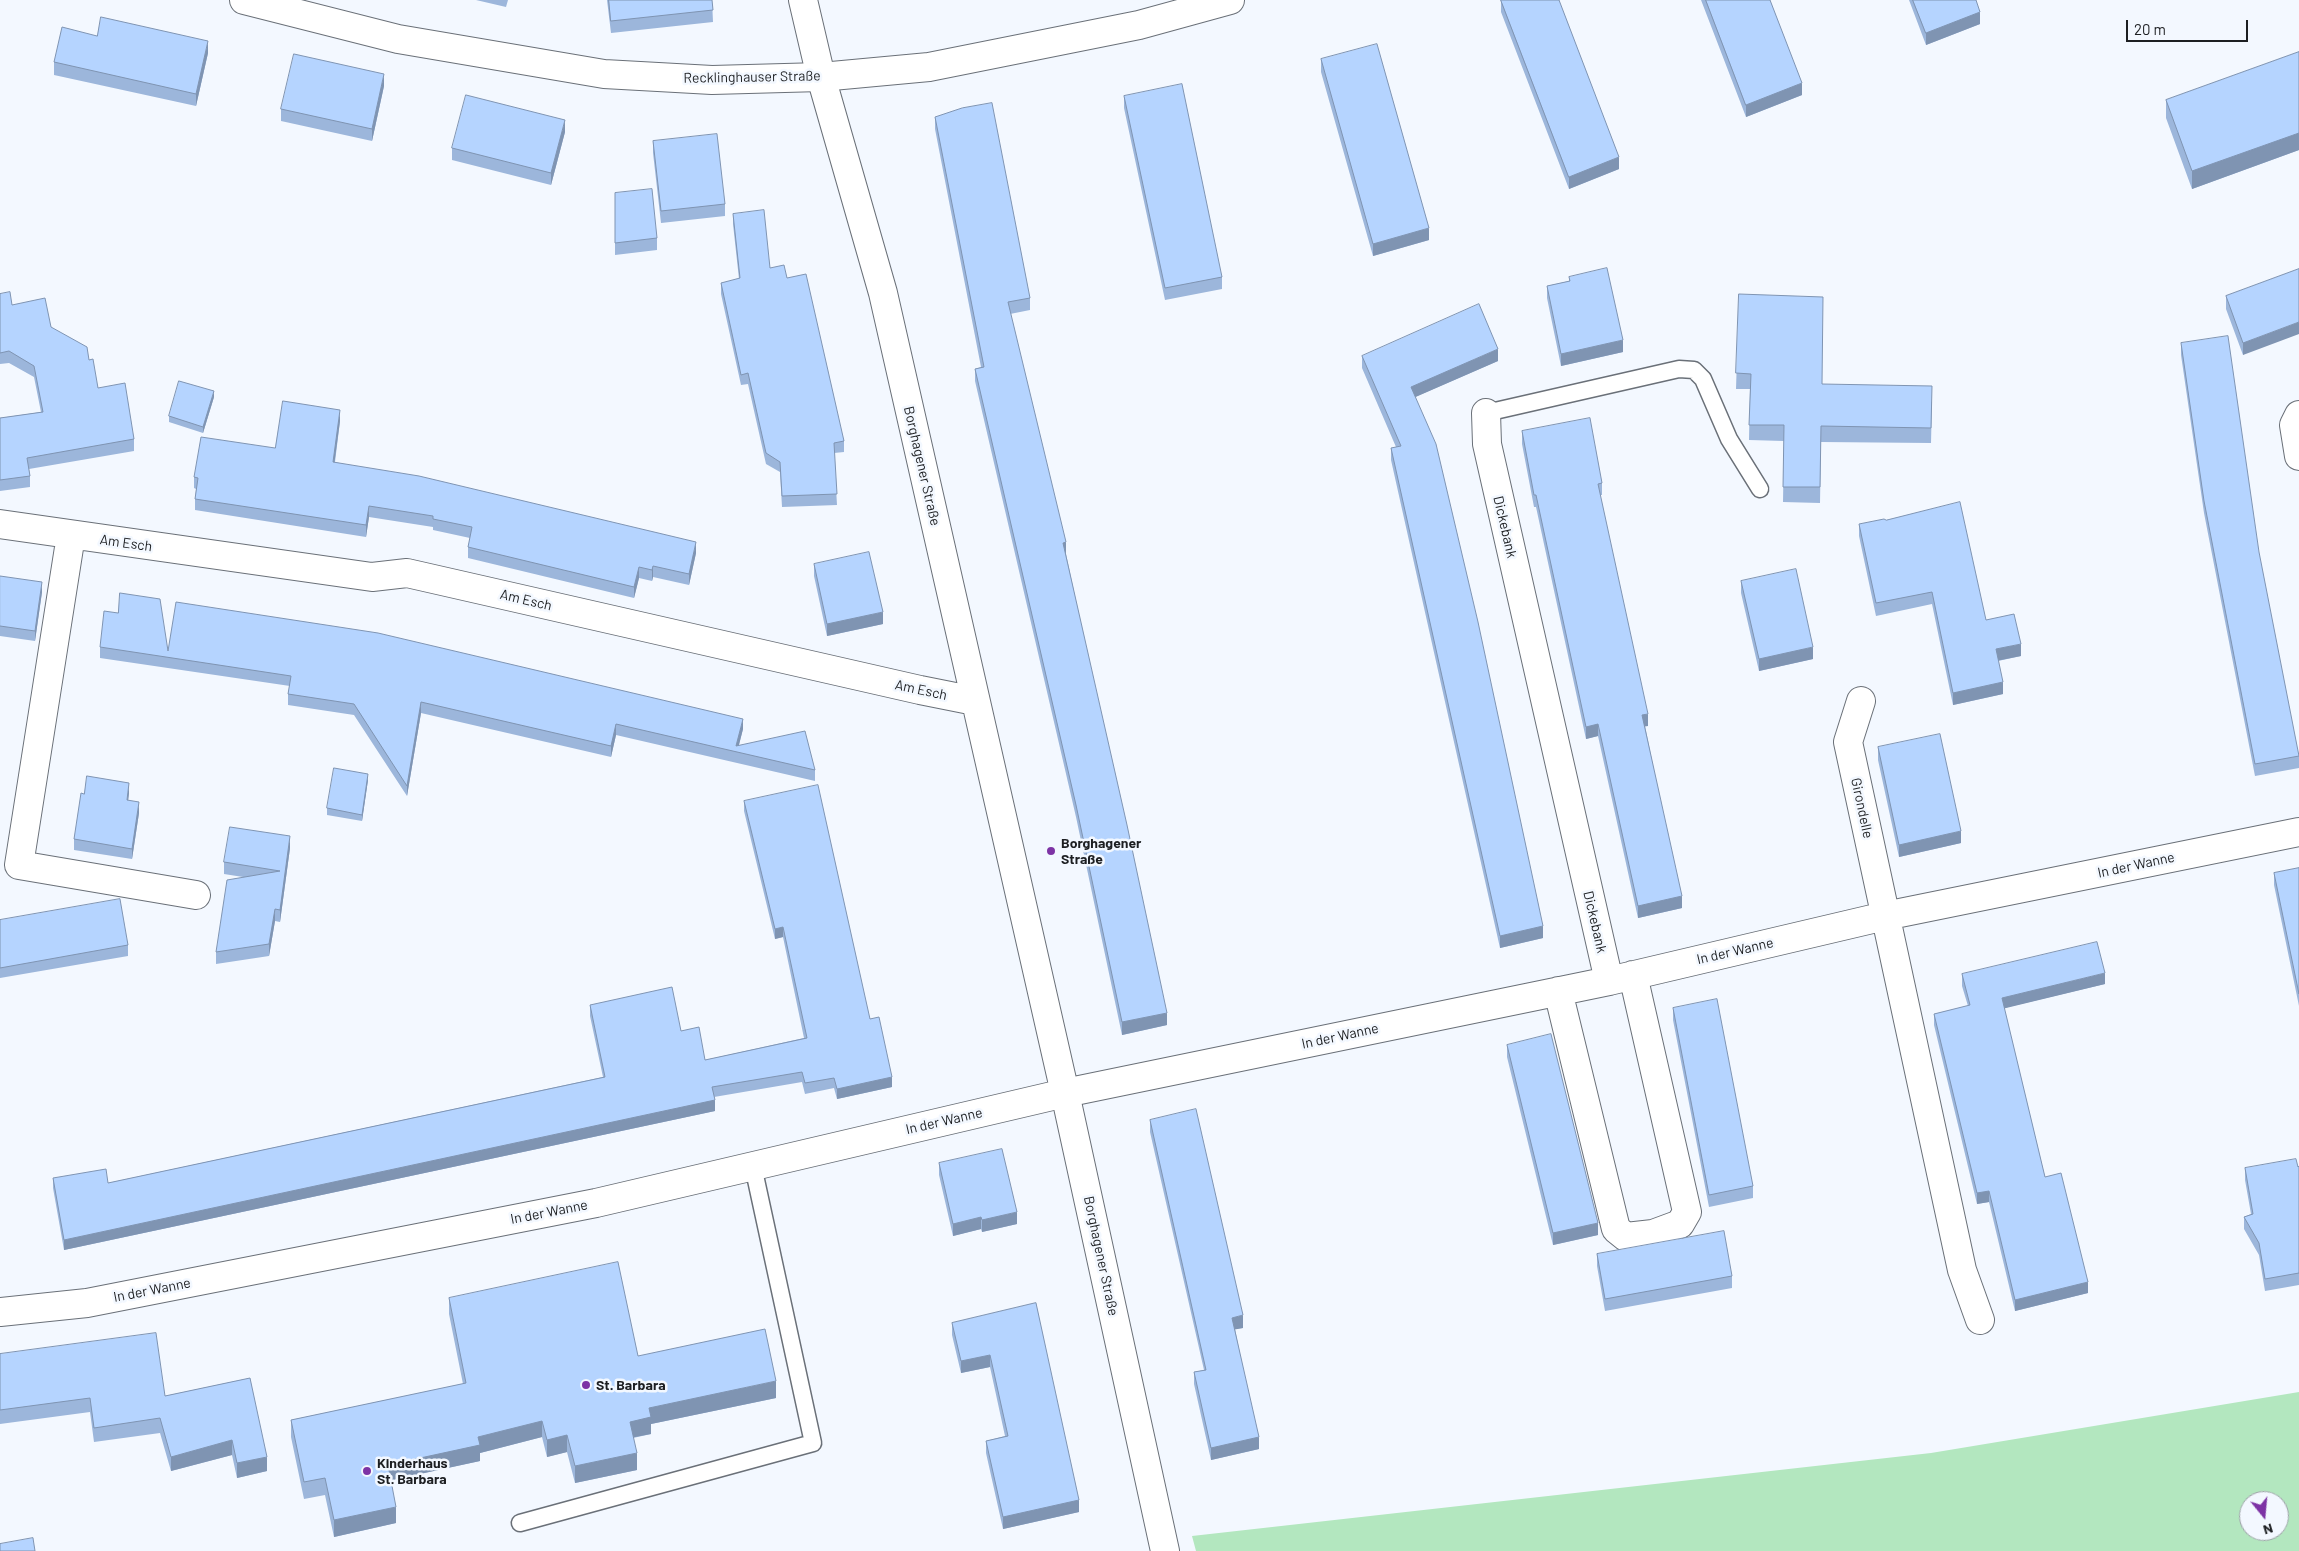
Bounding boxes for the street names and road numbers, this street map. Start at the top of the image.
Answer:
street label: Recklinghauser Straße [683,67,821,87]
street label: Borghagener Straße [900,405,944,527]
street label: Dickebank [1490,494,1520,560]
street label: Am Esch [99,531,153,555]
street label: Am Esch [498,586,554,614]
street label: Am Esch [893,676,949,704]
street label: Girondelle [1847,776,1877,840]
street label: In der Wanne [2096,849,2176,881]
street label: Dickebank [1580,889,1610,955]
street label: In der Wanne [1695,934,1775,968]
street label: In der Wanne [1300,1020,1380,1052]
street label: In der Wanne [904,1104,984,1138]
street label: Borghagener Straße [1080,1195,1122,1317]
street label: In der Wanne [509,1196,589,1228]
street label: In der Wanne [112,1274,192,1306]

